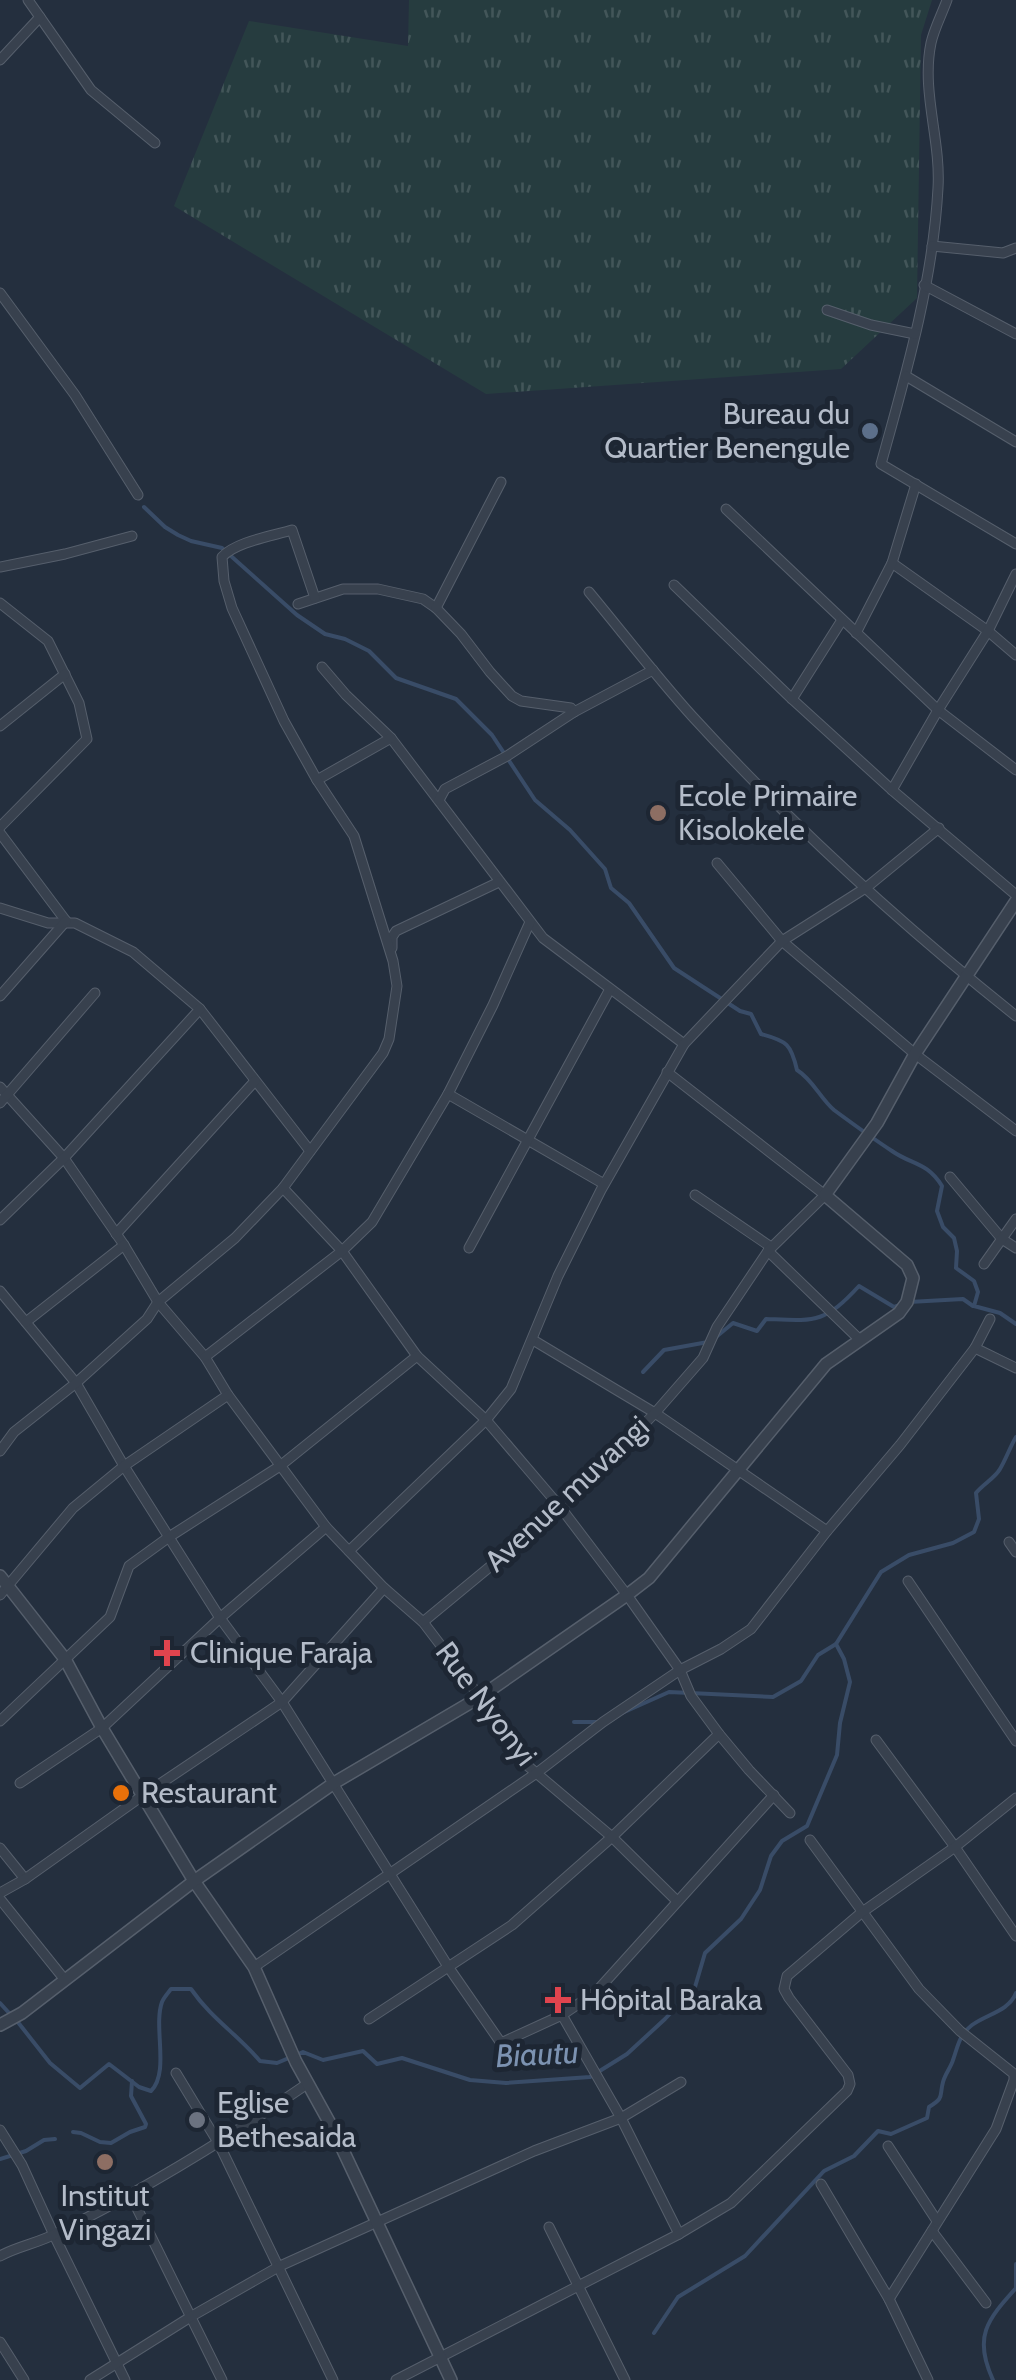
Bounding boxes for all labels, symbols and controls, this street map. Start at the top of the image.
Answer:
place label: Bureau du Quartier Benengule [604,395,850,466]
marker: Bureau du Quartier Benengule [859,420,881,442]
place label: Ecole Primaire Kisolokele [678,777,857,848]
marker: Ecole Primaire Kisolokele [647,802,669,824]
street label: Avenue muvangi [477,1408,657,1579]
place label: Clinique Faraja [190,1634,373,1671]
street label: Rue Nyonyi [428,1634,545,1773]
marker: Clinique Faraja [154,1640,180,1666]
place label: Restaurant [141,1774,277,1811]
marker: Restaurant [110,1782,132,1804]
place label: Hôpital Baraka [580,1981,763,2018]
marker: Hôpital Baraka [545,1987,571,2013]
water label: Biautu [494,2032,580,2075]
place label: Eglise Bethesaida [217,2084,357,2155]
marker: Eglise Bethesaida [186,2109,208,2131]
marker: Institut Vingazi [94,2151,116,2173]
place label: Institut Vingazi [59,2177,151,2248]

